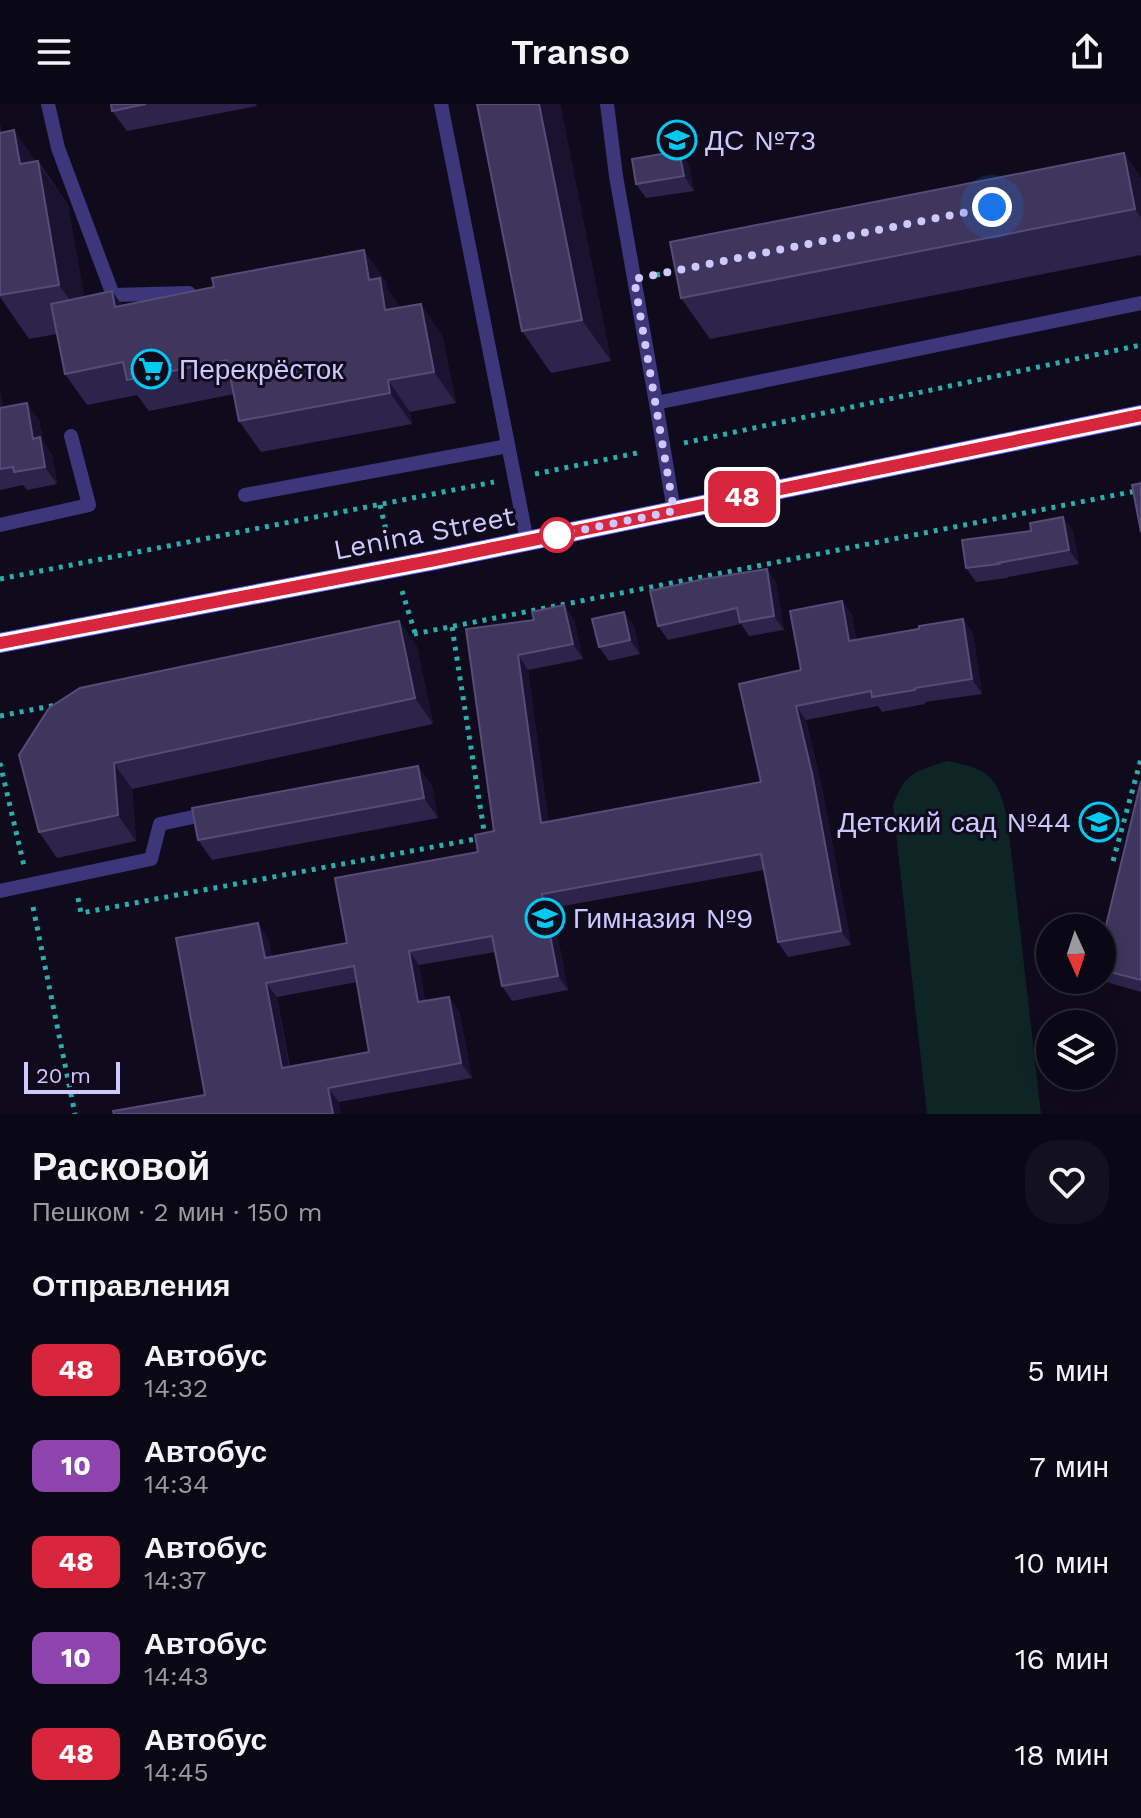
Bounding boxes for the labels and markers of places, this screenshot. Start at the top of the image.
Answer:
school or university icon: ДС №73 [656,119,698,161]
place label: ДС №73 [705,124,816,157]
supermarket icon: Перекрёсток [130,348,172,390]
place label: Перекрёсток [179,353,344,386]
unlabelled marker [540,518,574,552]
school or university icon: Детский сад №44 [1078,801,1120,843]
place label: Детский сад №44 [837,806,1071,839]
school or university icon: Гимназия №9 [524,897,566,939]
place label: Гимназия №9 [573,902,753,935]

